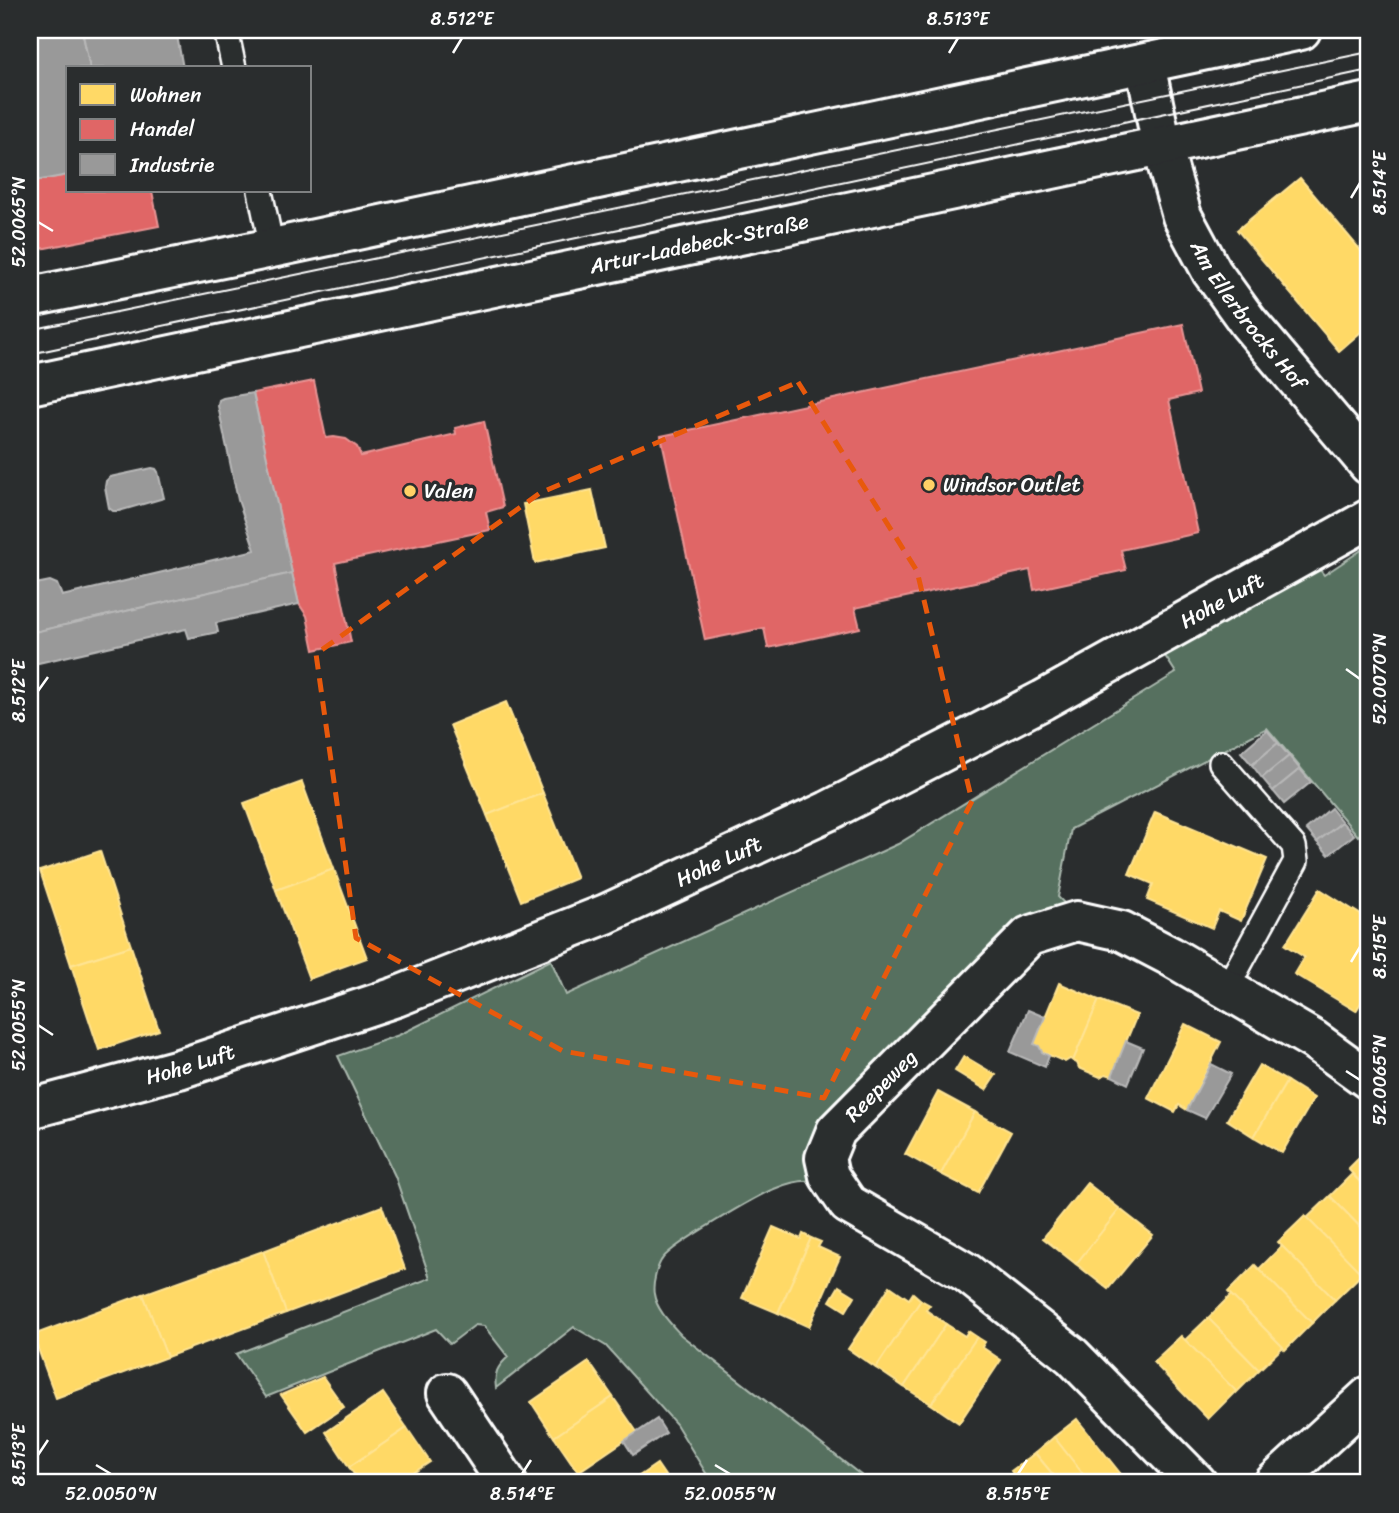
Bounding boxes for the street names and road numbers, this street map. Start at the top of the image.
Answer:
street label: Artur-Ladebeck-Straße [585,202,812,285]
street label: Am Ellerbrocks Hof [1179,232,1318,400]
street label: Hohe Luft [1173,562,1271,640]
street label: Hohe Luft [669,825,769,898]
street label: Hohe Luft [141,1033,240,1096]
street label: Reepeweg [835,1040,927,1131]

